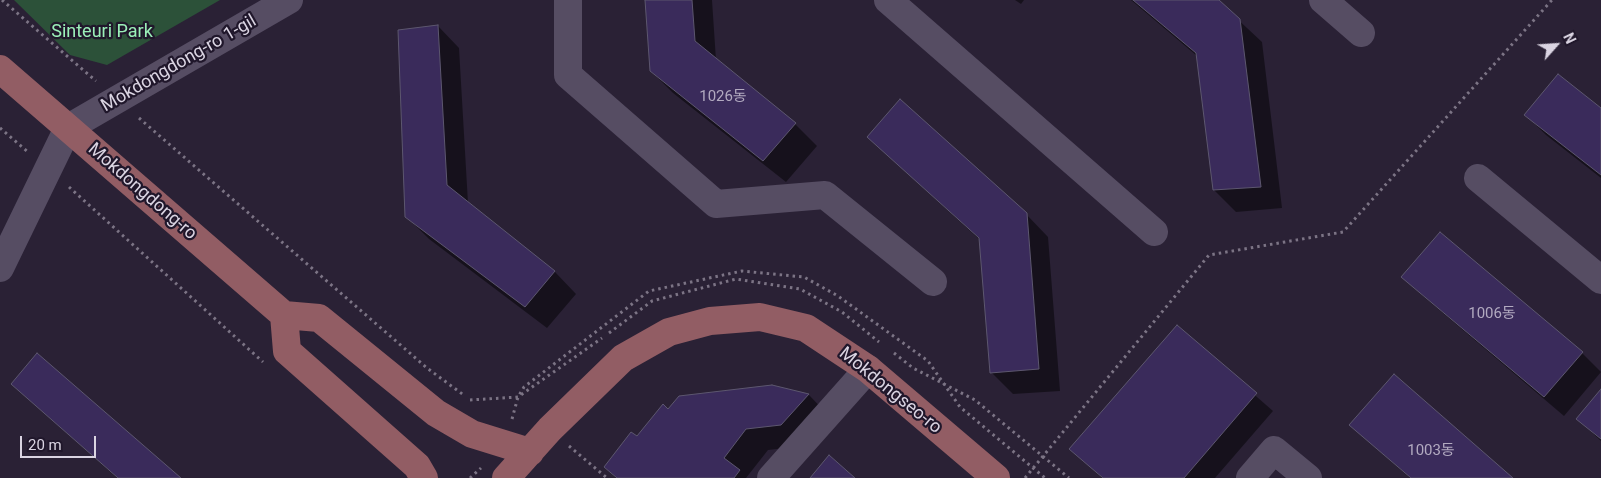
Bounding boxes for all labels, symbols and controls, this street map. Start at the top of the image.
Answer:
street label: Mokdongdong-ro 1-gil [98,11,260,117]
north arrow [1531,20,1581,70]
park label: Sinteuri Park [51,21,153,43]
text: N [1560,30,1579,46]
house number: 1026동 [699,88,747,106]
street label: Mokdongdong-ro [83,139,201,245]
house number: 1006동 [1468,305,1516,323]
street label: Mokdongseo-ro [834,343,946,439]
scale bar [22,426,99,458]
text: 20 m [28,436,62,454]
house number: 1003동 [1407,442,1455,460]

